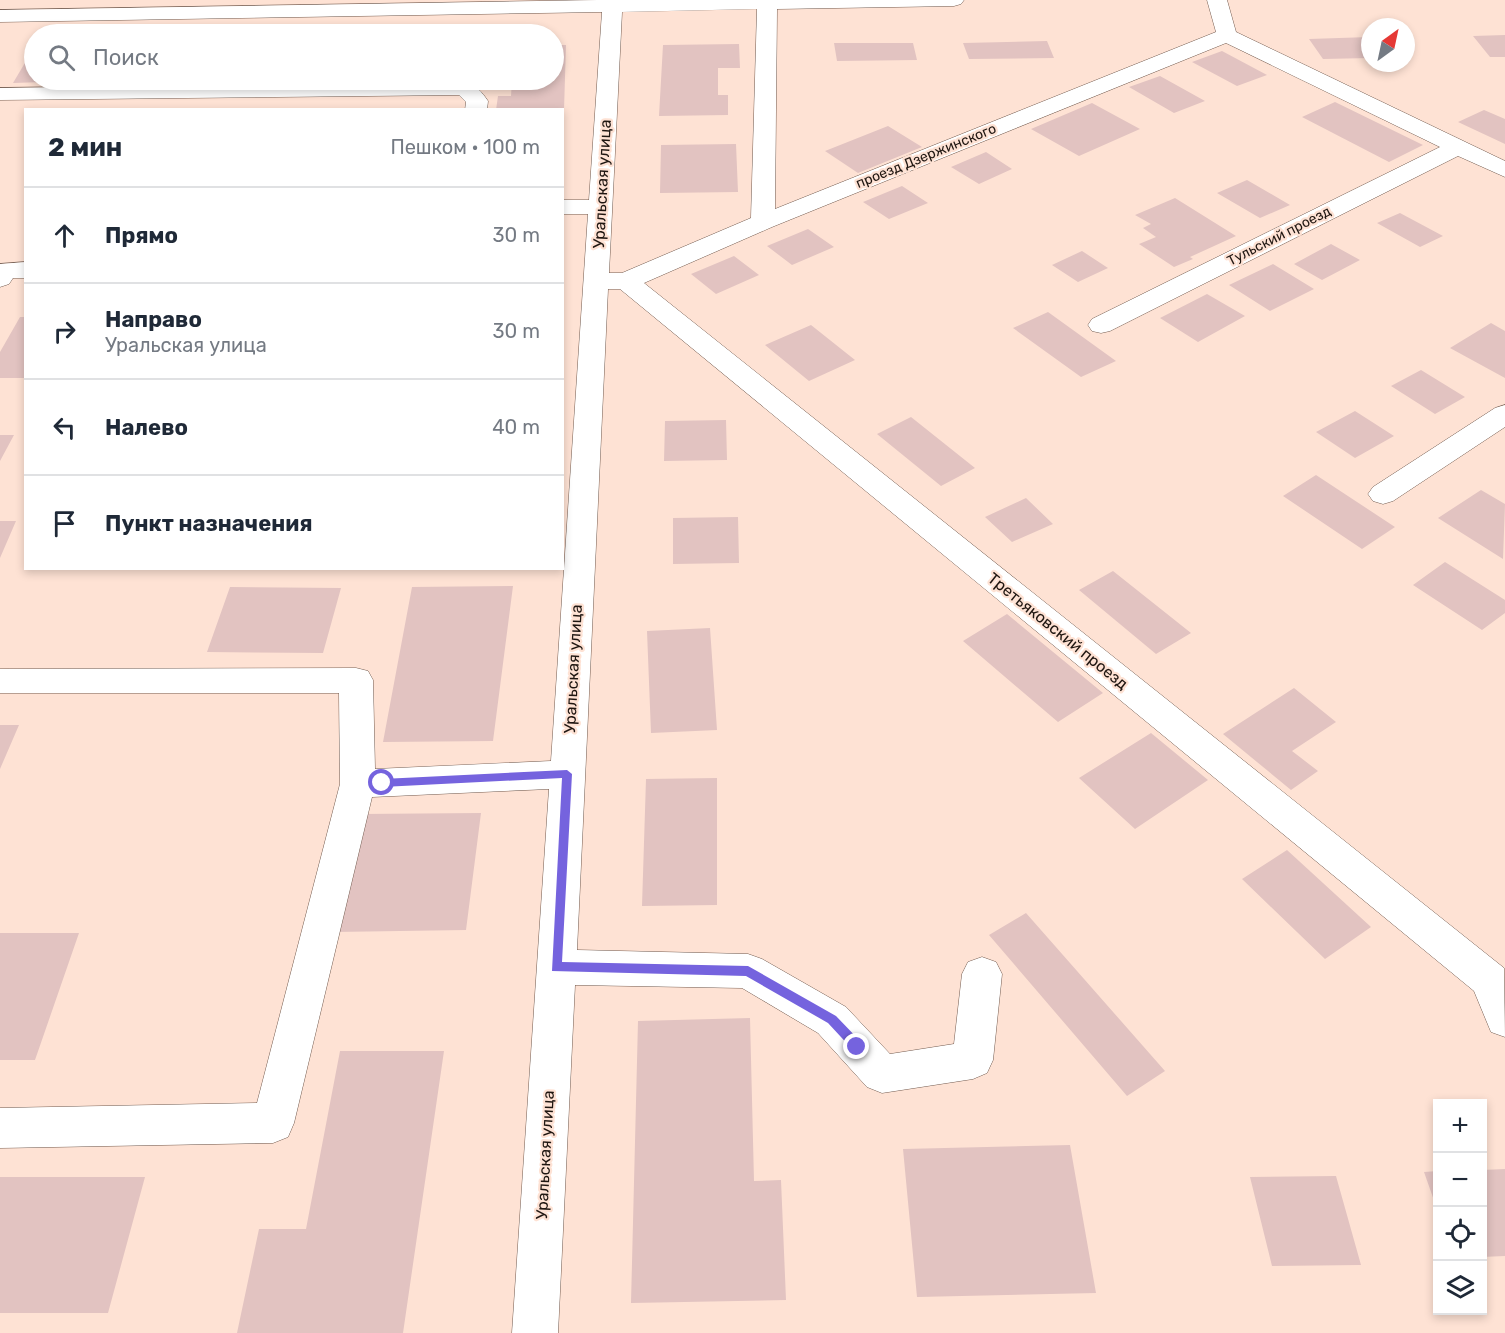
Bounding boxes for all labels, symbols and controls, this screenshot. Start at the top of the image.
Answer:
north arrow [1361,18,1415,72]
search box [24,24,564,90]
icon: search [45,41,78,74]
text: Поиск [93,44,159,71]
street label: Уральская улица [589,119,615,249]
street label: проезд Дзержинского [853,120,999,192]
text: 2 мин [48,132,122,163]
text: Пешком · 100 m [390,135,540,159]
street label: Тульский проезд [1224,202,1334,270]
icon: ahead [48,219,81,252]
text: Прямо [105,222,178,249]
text: 30 m [493,223,540,247]
text: Направо [105,306,202,333]
icon: right [48,315,81,348]
text: 30 m [493,319,540,343]
text: Уральская улица [105,333,267,357]
icon: left [48,411,81,444]
text: Налево [105,414,188,441]
text: 40 m [492,415,540,439]
icon: arrive [48,507,81,540]
text: Пункт назначения [105,510,313,537]
street label: Третьяковский проезд [984,569,1132,694]
street label: Уральская улица [560,604,586,734]
route start [368,769,394,795]
route end [843,1033,869,1059]
street label: Уральская улица [532,1090,558,1220]
map controls [1433,1099,1487,1315]
button: + [1433,1099,1487,1153]
button: − [1433,1153,1487,1207]
button: locate [1433,1207,1487,1261]
button: layers [1433,1261,1487,1315]

